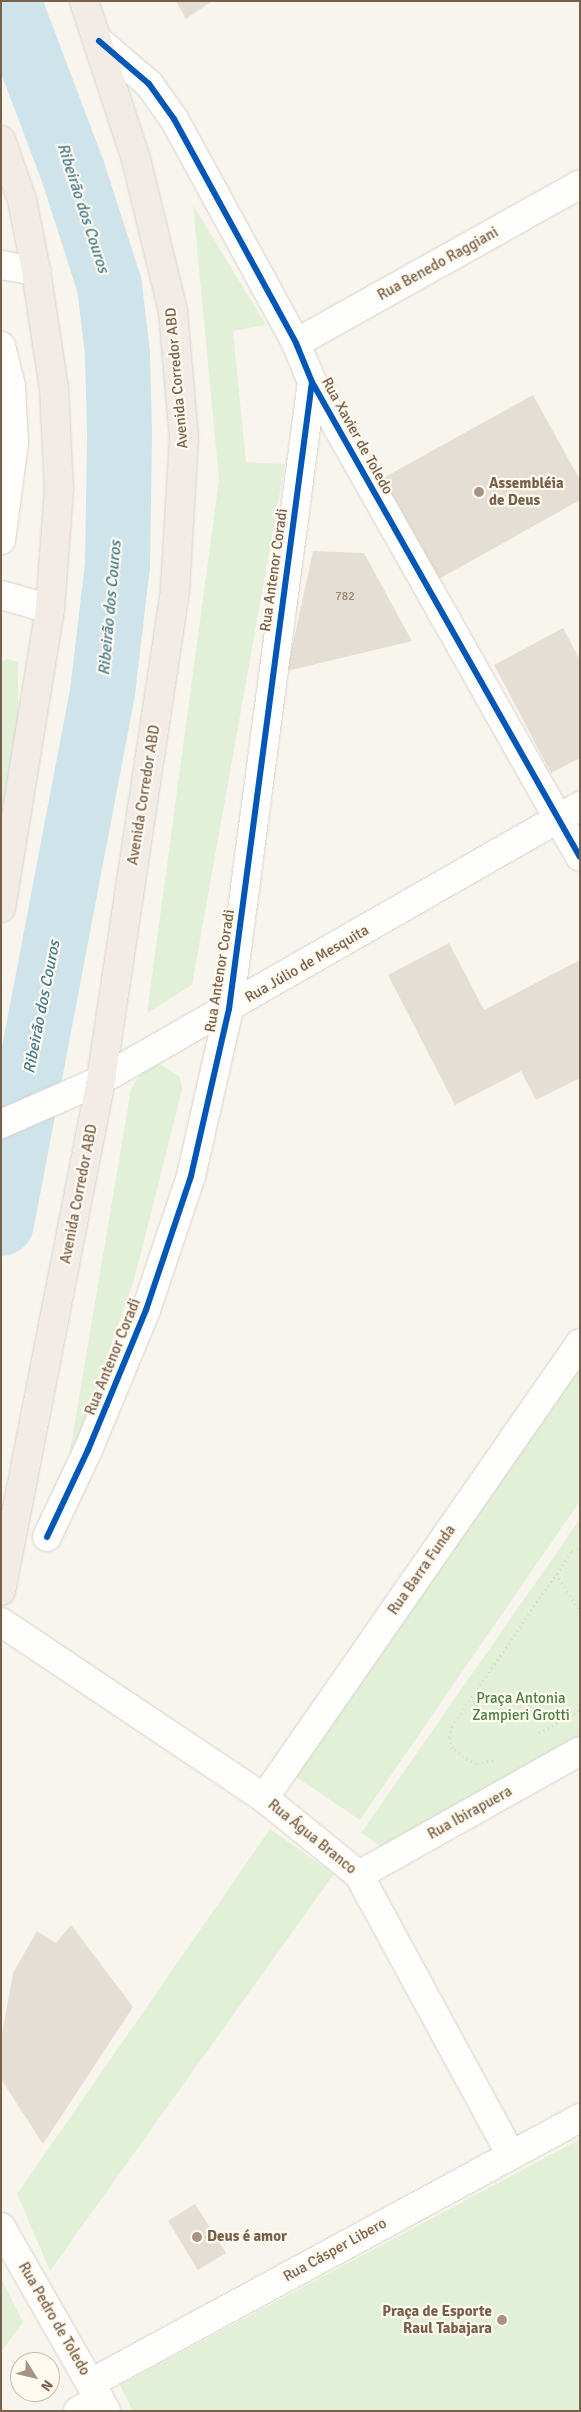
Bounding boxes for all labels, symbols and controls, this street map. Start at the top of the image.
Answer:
water label: Ribeirão dos Couros [53,141,113,275]
street label: Rua Benedo Raggiani [374,223,502,305]
street label: Avenida Corredor ABD [162,307,192,449]
street label: Rua Xavier de Toledo [317,374,397,498]
place label: Assembléia de Deus [489,474,564,509]
marker: Assembléia de Deus [473,486,485,498]
street label: Rua Antenor Coradi [256,507,292,633]
water label: Ribeirão dos Couros [95,540,125,676]
house number: 782 [335,590,355,604]
street label: Avenida Corredor ABD [124,724,164,866]
street label: Rua Antenor Coradi [201,908,239,1034]
street label: Rua Júlio de Mesquita [242,921,372,1007]
water label: Ribeirão dos Couros [20,939,64,1075]
street label: Avenida Corredor ABD [57,1123,101,1265]
street label: Rua Antenor Coradi [81,1296,145,1418]
street label: Rua Barra Funda [384,1522,460,1618]
park label: Praça Antonia Zampieri Grotti [472,1689,570,1724]
street label: Rua Ibirapuera [425,1782,515,1844]
street label: Rua Água Branco [264,1796,360,1878]
street label: Rua Cásper Libero [280,2214,390,2286]
place label: Deus é amor [207,2228,287,2246]
marker: Deus é amor [191,2231,203,2243]
street label: Rua Pedro de Toledo [14,2259,94,2379]
place label: Praça de Esporte Raul Tabajara [382,2302,492,2337]
marker: Praça de Esporte Raul Tabajara [496,2314,508,2326]
north arrow [10,2352,60,2402]
text: N [37,2377,56,2394]

